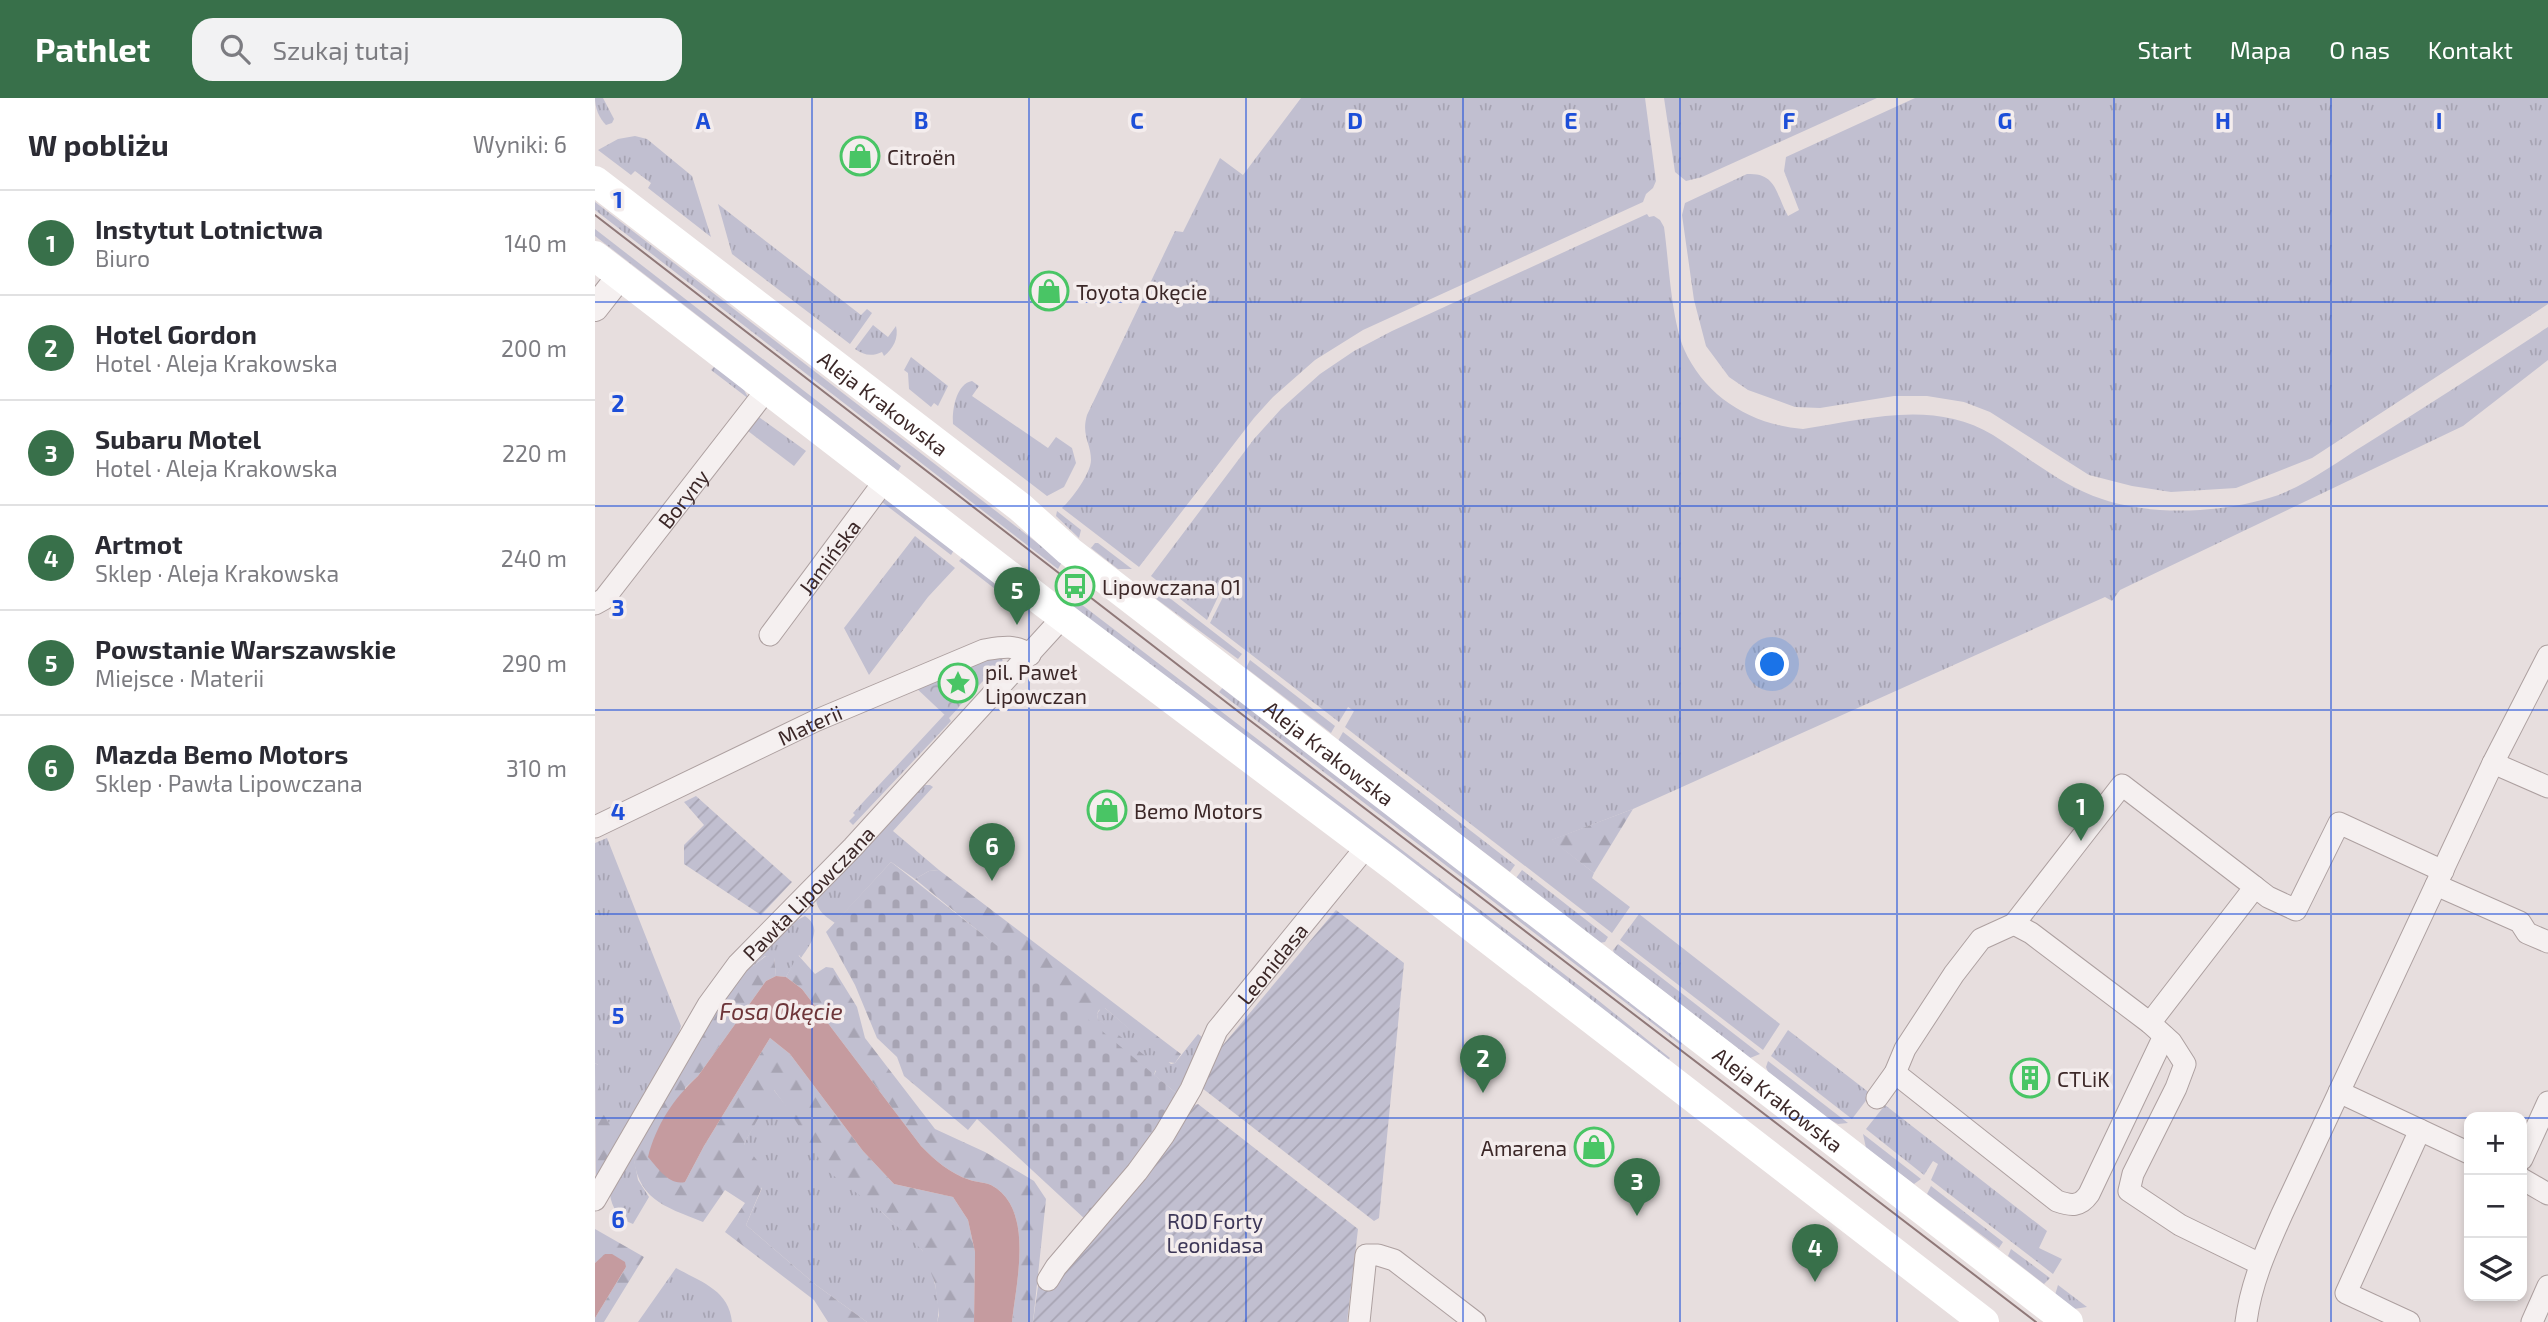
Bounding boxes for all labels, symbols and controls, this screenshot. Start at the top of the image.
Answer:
search box [192,18,682,81]
text: Pathlet [35,29,150,69]
icon: search [216,30,254,68]
text: Szukaj tutaj [272,34,410,65]
text: Start [2137,35,2192,64]
text: Mapa [2230,35,2291,64]
text: O nas [2329,35,2390,64]
text: Kontakt [2428,35,2513,64]
text: A [695,106,711,134]
text: B [914,106,928,134]
text: C [1130,106,1144,134]
text: D [1347,106,1363,134]
text: E [1564,106,1578,134]
text: F [1783,106,1796,134]
text: G [1998,106,2012,134]
text: H [2215,106,2231,134]
text: I [2436,106,2442,134]
text: W pobliżu [28,126,169,162]
text: Wyniki: 6 [473,130,567,158]
shop icon: Citroën [839,135,881,177]
place label: Citroën [887,144,956,169]
text: 1 [613,185,623,213]
text: Instytut Lotnictwa [95,213,323,244]
text: 1 [46,229,56,257]
text: 140 m [505,229,567,257]
text: Biuro [95,244,150,272]
shop icon: Toyota Okęcie [1028,270,1070,312]
place label: Toyota Okęcie [1076,279,1207,304]
text: Hotel Gordon [95,318,257,349]
text: 2 [44,334,58,362]
text: 200 m [501,334,567,362]
street label: Aleja Krakowska [814,345,954,460]
text: Hotel · Aleja Krakowska [95,349,338,377]
text: 2 [611,389,625,417]
text: Subaru Motel [95,423,261,454]
text: 3 [44,439,58,467]
text: 220 m [502,439,567,467]
text: Hotel · Aleja Krakowska [95,454,338,482]
street label: Boryny [652,464,713,533]
street label: Jamińska [792,514,865,599]
text: Artmot [95,528,183,559]
text: 4 [44,544,58,572]
text: 240 m [501,544,567,572]
text: Sklep · Aleja Krakowska [95,559,339,587]
bus stop icon: Lipowczana 01 [1054,565,1096,607]
pin: 5 [994,567,1040,625]
place label: Lipowczana 01 [1102,574,1241,599]
text: 3 [611,593,625,621]
text: Powstanie Warszawskie [95,633,396,664]
your location [1755,647,1789,681]
text: 5 [45,649,57,677]
text: 290 m [502,649,567,677]
place label: pil. Paweł Lipowczan [985,659,1087,708]
place icon: pil. Paweł Lipowczan [937,662,979,704]
text: Miejsce · Materii [95,664,264,692]
street label: Aleja Krakowska [1260,694,1400,810]
street label: Materii [773,699,846,750]
text: Mazda Bemo Motors [95,738,348,769]
text: 6 [44,754,58,782]
text: 310 m [506,754,567,782]
text: Sklep · Pawła Lipowczana [95,769,363,797]
pin: 1 [2058,783,2104,841]
shop icon: Bemo Motors [1086,789,1128,831]
text: 4 [611,797,625,825]
place label: Bemo Motors [1134,798,1263,823]
street label: Pawła Lipowczana [737,820,879,965]
pin: 6 [969,823,1015,881]
street label: Leonidasa [1231,918,1312,1009]
water label: Fosa Okęcie [719,997,843,1025]
text: 5 [612,1001,624,1029]
pin: 2 [1460,1035,1506,1093]
street label: Aleja Krakowska [1709,1041,1848,1157]
building icon: CTLiK [2009,1057,2051,1099]
place label: CTLiK [2057,1066,2110,1091]
map controls [2464,1112,2527,1301]
button: + [2464,1112,2527,1175]
shop icon: Amarena [1573,1126,1615,1168]
place label: Amarena [1481,1135,1567,1160]
pin: 3 [1614,1158,1660,1216]
button: − [2464,1175,2527,1238]
text: 6 [611,1205,625,1233]
park label: ROD Forty Leonidasa [1166,1208,1264,1257]
pin: 4 [1792,1224,1838,1282]
button: layers [2464,1238,2527,1301]

